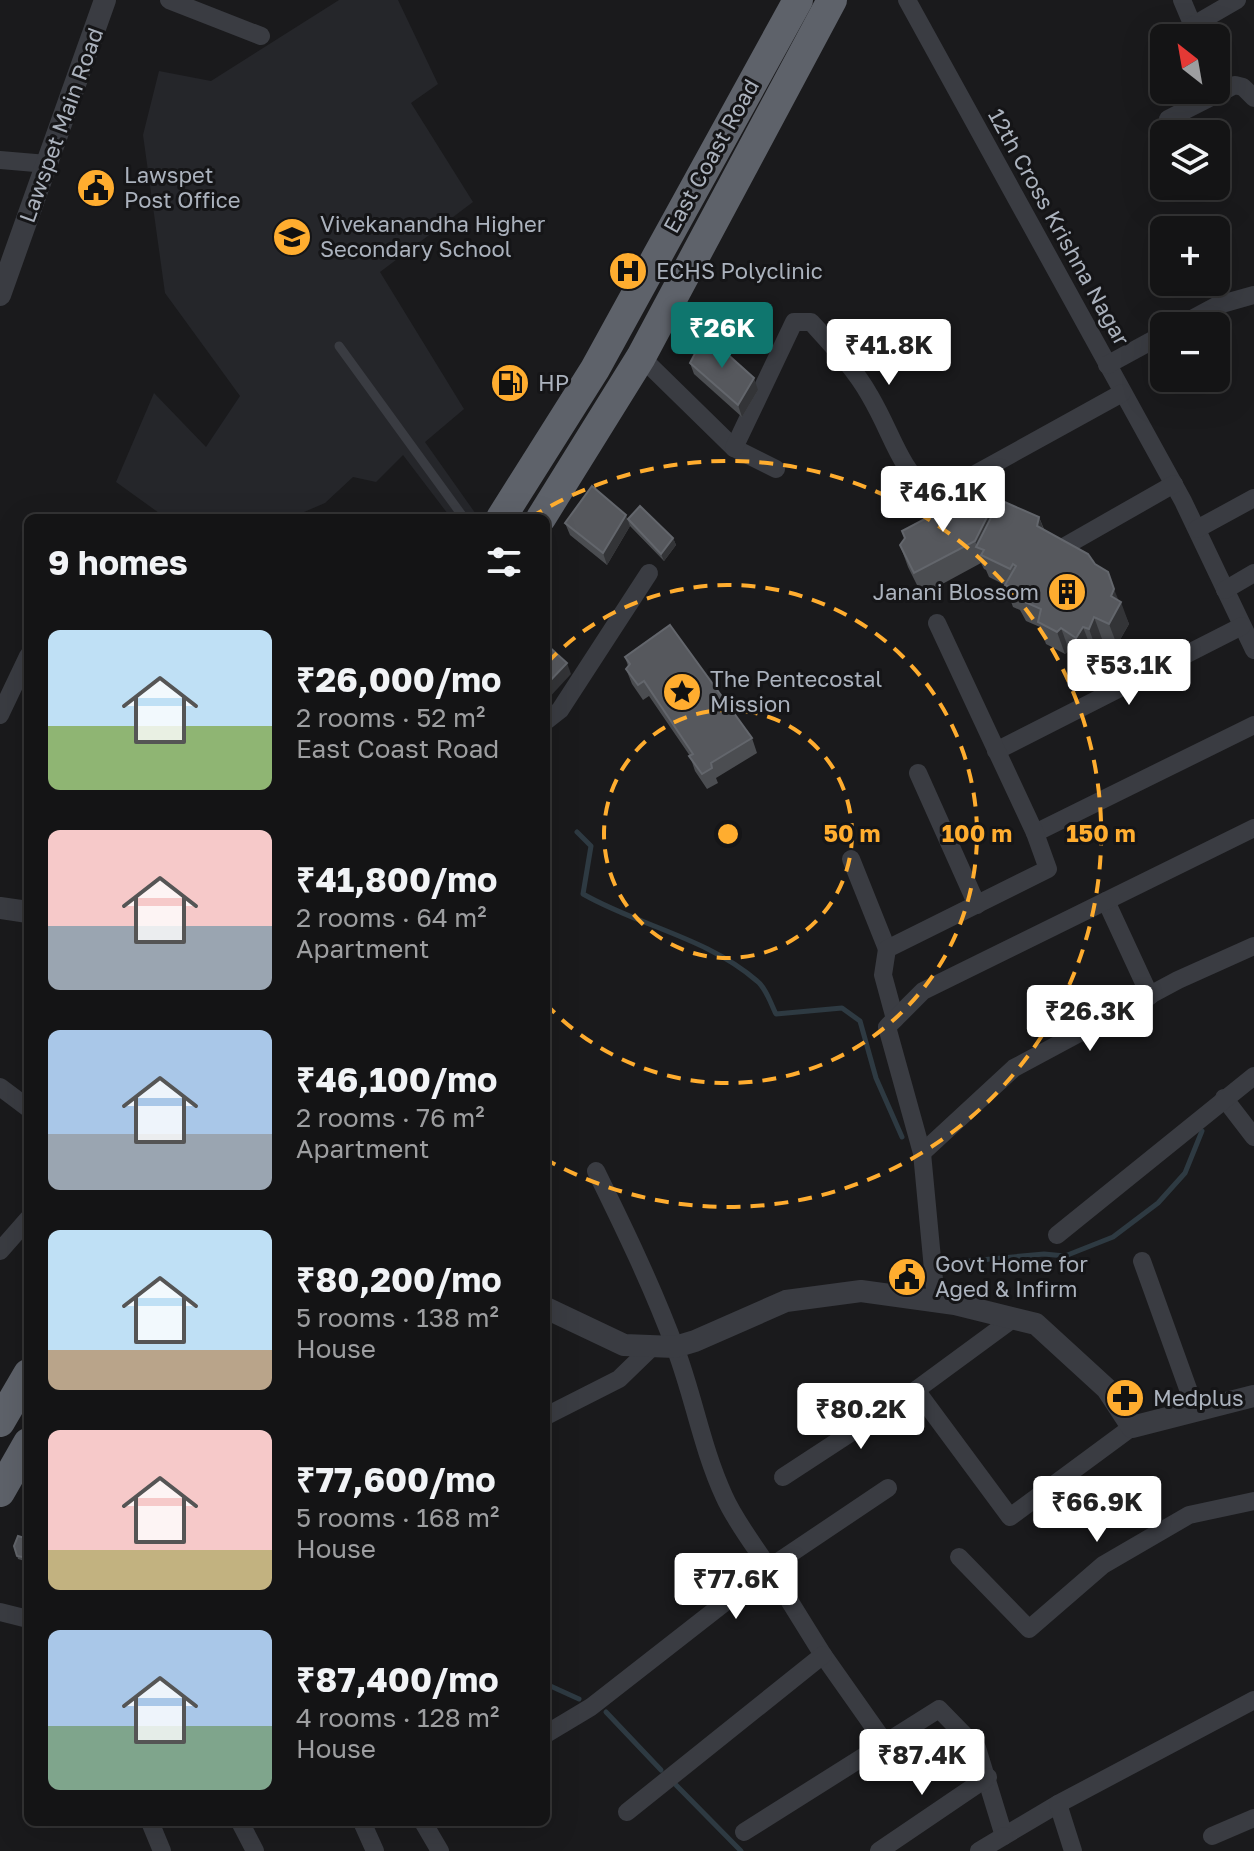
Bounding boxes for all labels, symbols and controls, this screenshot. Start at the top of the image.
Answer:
street label: Lawspet Main Road [13,24,108,226]
north arrow [1150,24,1230,104]
map controls [1150,24,1230,392]
street label: East Coast Road [657,74,764,238]
street label: 12th Cross Krishna Nagar [983,104,1136,350]
button: layers [1150,120,1230,200]
place label: Lawspet Post Office [124,161,241,213]
public building icon: Lawspet Post Office [75,167,117,209]
place label: Vivekanandha Higher Secondary School [320,210,546,262]
school or university icon: Vivekanandha Higher Secondary School [271,216,313,258]
button: + [1150,216,1230,296]
hospital icon: ECHS Polyclinic [607,250,649,292]
place label: ECHS Polyclinic [656,257,823,284]
pin: ₹26K [675,302,769,370]
text: ₹26K [689,312,755,343]
button: − [1150,312,1230,392]
pin: ₹41.8K [824,319,954,387]
text: ₹41.8K [845,329,933,360]
fuel station icon: HP [489,362,531,404]
place label: HP [538,369,569,396]
pin: ₹46.1K [878,466,1008,534]
text: ₹46.1K [899,476,987,507]
icon: filters [482,540,526,584]
text: 9 homes [48,542,188,582]
building icon: Janani Blossom [1046,571,1088,613]
place label: Janani Blossom [873,578,1039,605]
pin: ₹53.1K [1064,639,1194,707]
text: ₹53.1K [1085,649,1173,680]
text: ₹26,000/mo [296,659,501,699]
icon: home [112,662,208,758]
place label: The Pentecostal Mission [710,665,882,717]
place icon: The Pentecostal Mission [661,671,703,713]
text: 2 rooms · 52 m² [296,702,485,733]
text: East Coast Road [296,733,499,764]
text: 50 m [823,818,881,847]
text: 100 m [942,818,1012,847]
text: 150 m [1066,818,1136,847]
centre of rings [714,820,742,848]
text: ₹41,800/mo [296,859,498,899]
icon: home [112,862,208,958]
text: 2 rooms · 64 m² [296,902,487,933]
text: Apartment [296,933,429,964]
pin: ₹26.3K [1025,985,1155,1053]
text: ₹26.3K [1045,995,1135,1026]
text: ₹46,100/mo [296,1059,497,1099]
icon: home [112,1062,208,1158]
text: 2 rooms · 76 m² [296,1102,485,1133]
text: Apartment [296,1133,429,1164]
place label: Govt Home for Aged & Infirm [935,1250,1088,1302]
public building icon: Govt Home for Aged & Infirm [886,1256,928,1298]
text: ₹80,200/mo [296,1259,502,1299]
icon: home [112,1262,208,1358]
text: 5 rooms · 138 m² [296,1302,499,1333]
text: House [296,1333,376,1364]
pharmacy icon: Medplus [1104,1377,1146,1419]
pin: ₹80.2K [796,1383,926,1451]
place label: Medplus [1153,1384,1244,1411]
text: ₹80.2K [815,1393,907,1424]
text: ₹77,600/mo [296,1459,496,1499]
icon: home [112,1462,208,1558]
pin: ₹66.9K [1032,1476,1162,1544]
text: ₹66.9K [1051,1486,1143,1517]
text: 5 rooms · 168 m² [296,1502,499,1533]
text: House [296,1533,376,1564]
pin: ₹77.6K [671,1553,801,1621]
text: ₹77.6K [693,1563,779,1594]
text: ₹87,400/mo [296,1659,499,1699]
icon: home [112,1662,208,1758]
text: 4 rooms · 128 m² [296,1702,499,1733]
pin: ₹87.4K [857,1729,987,1797]
text: House [296,1733,376,1764]
text: ₹87.4K [877,1739,967,1770]

